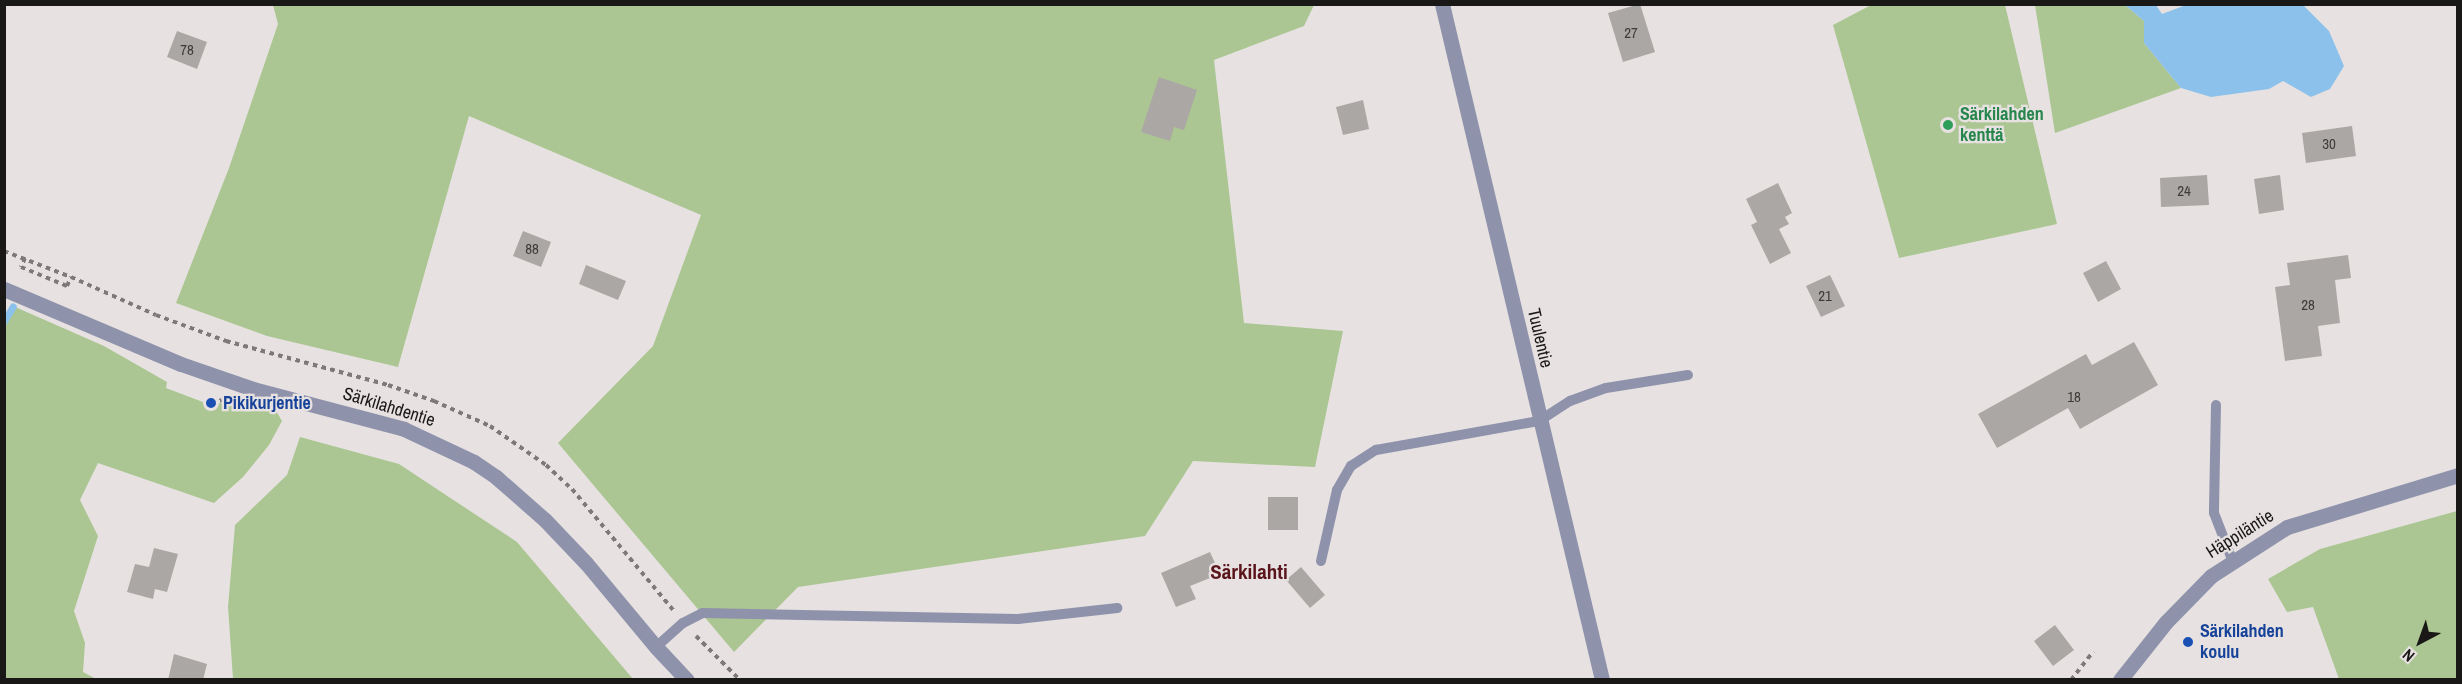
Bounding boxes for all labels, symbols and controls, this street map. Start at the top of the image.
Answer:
house number: 27 [1624,24,1638,42]
house number: 78 [180,41,194,59]
place label: Särkilahden kenttä [1960,104,2044,146]
marker: Särkilahden kenttä [1941,118,1955,132]
house number: 30 [2322,135,2336,153]
house number: 24 [2177,182,2191,200]
house number: 88 [525,240,539,258]
house number: 21 [1818,287,1832,305]
house number: 28 [2301,296,2315,314]
street label: Tuulentie [1523,306,1557,370]
street label: Särkilahdentie [340,383,438,431]
house number: 18 [2067,388,2081,406]
place label: Pikikurjentie [223,392,311,414]
marker: Pikikurjentie [204,396,218,410]
street label: Häppiläntie [2202,505,2278,563]
district label: Särkilahti [1210,559,1288,585]
north arrow [2390,612,2450,672]
place label: Särkilahden koulu [2200,621,2284,664]
marker: Särkilahden koulu [2181,635,2195,649]
text: N [2397,644,2419,667]

